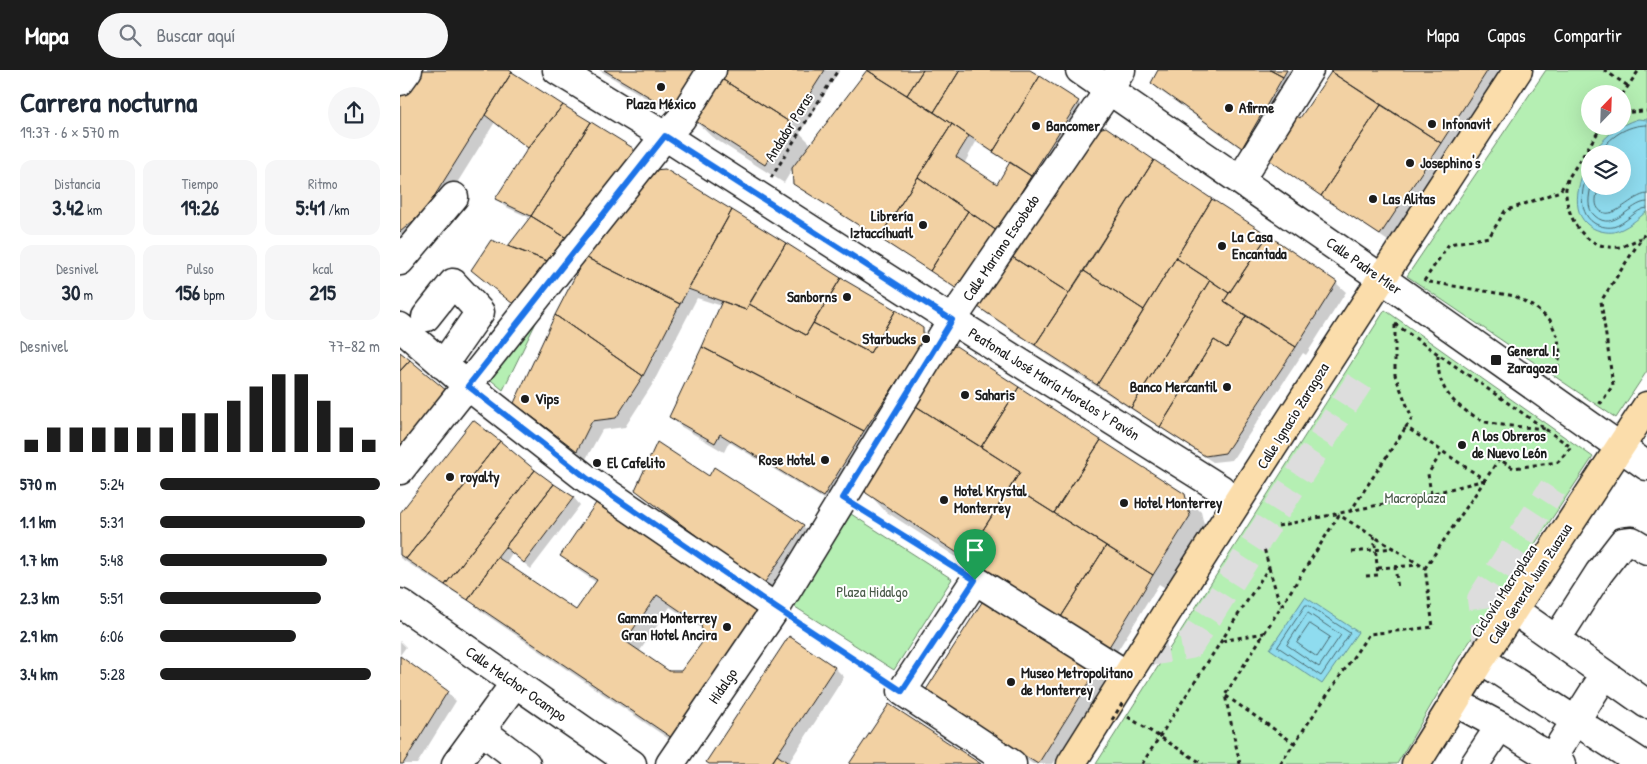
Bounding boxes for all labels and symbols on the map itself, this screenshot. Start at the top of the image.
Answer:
marker: Plaza México [655,81,667,93]
north arrow [1581,85,1631,135]
street label: Andador Paras [759,88,818,165]
place label: Plaza México [626,93,696,114]
place label: Afirme [1239,97,1274,118]
marker: Afirme [1223,102,1235,114]
place label: Infonavit [1442,113,1492,134]
place label: Bancomer [1046,115,1100,136]
marker: Infonavit [1426,118,1438,130]
marker: Bancomer [1030,120,1042,132]
place label: Josephino's [1420,152,1481,174]
marker: Josephino's [1404,157,1416,169]
place label: Las Alitas [1383,188,1435,209]
street label: Calle Mariano Escobedo [957,190,1044,305]
marker: Las Alitas [1367,193,1379,205]
place label: Librería Iztaccíhuatl [850,205,914,243]
marker: Librería Iztaccíhuatl [917,219,929,231]
place label: La Casa Encantada [1232,226,1287,264]
street label: Calle Padre Mier [1322,232,1407,300]
marker: La Casa Encantada [1216,240,1228,252]
place label: Sanborns [787,286,837,307]
marker: Sanborns [841,291,853,303]
street label: Peatonal José María Morelos Y Pavón [965,322,1144,445]
place label: Starbucks [862,328,916,349]
marker: Starbucks [920,333,932,345]
place label: General I. Zaragoza [1507,340,1559,379]
marker: General I. Zaragoza [1489,353,1503,367]
street label: Calle Ignacio Zaragoza [1251,358,1334,473]
place label: Banco Mercantil [1130,376,1218,397]
marker: Banco Mercantil [1221,381,1233,393]
place label: Saharis [975,384,1015,405]
place label: Vips [535,388,559,410]
marker: Saharis [959,389,971,401]
marker: Vips [519,393,531,405]
place label: A los Obreros de Nuevo León [1472,425,1547,463]
marker: A los Obreros de Nuevo León [1456,439,1468,451]
place label: Rose Hotel [759,449,816,470]
place label: El Cafelito [607,452,665,473]
marker: Rose Hotel [819,454,831,466]
marker: El Cafelito [591,457,603,469]
place label: royalty [460,466,500,488]
marker: royalty [444,471,456,483]
place label: Hotel Krystal Monterrey [954,480,1027,519]
park label: Macroplaza [1384,487,1446,508]
place label: Hotel Monterrey [1134,492,1223,514]
marker: Hotel Krystal Monterrey [938,494,950,506]
marker: Hotel Monterrey [1118,497,1130,509]
street label: Calle General Juan Zuazua [1483,519,1577,648]
pin [954,529,996,580]
street label: Ciclovía Macroplaza [1466,540,1542,641]
park label: Plaza Hidalgo [836,581,908,602]
place label: Gamma Monterrey Gran Hotel Ancira [617,607,718,645]
marker: Gamma Monterrey Gran Hotel Ancira [721,621,733,633]
street label: Calle Melchor Ocampo [462,641,571,726]
place label: Museo Metropolitano de Monterrey [1021,662,1133,701]
street label: Hidalgo [703,664,742,708]
marker: Museo Metropolitano de Monterrey [1005,676,1017,688]

